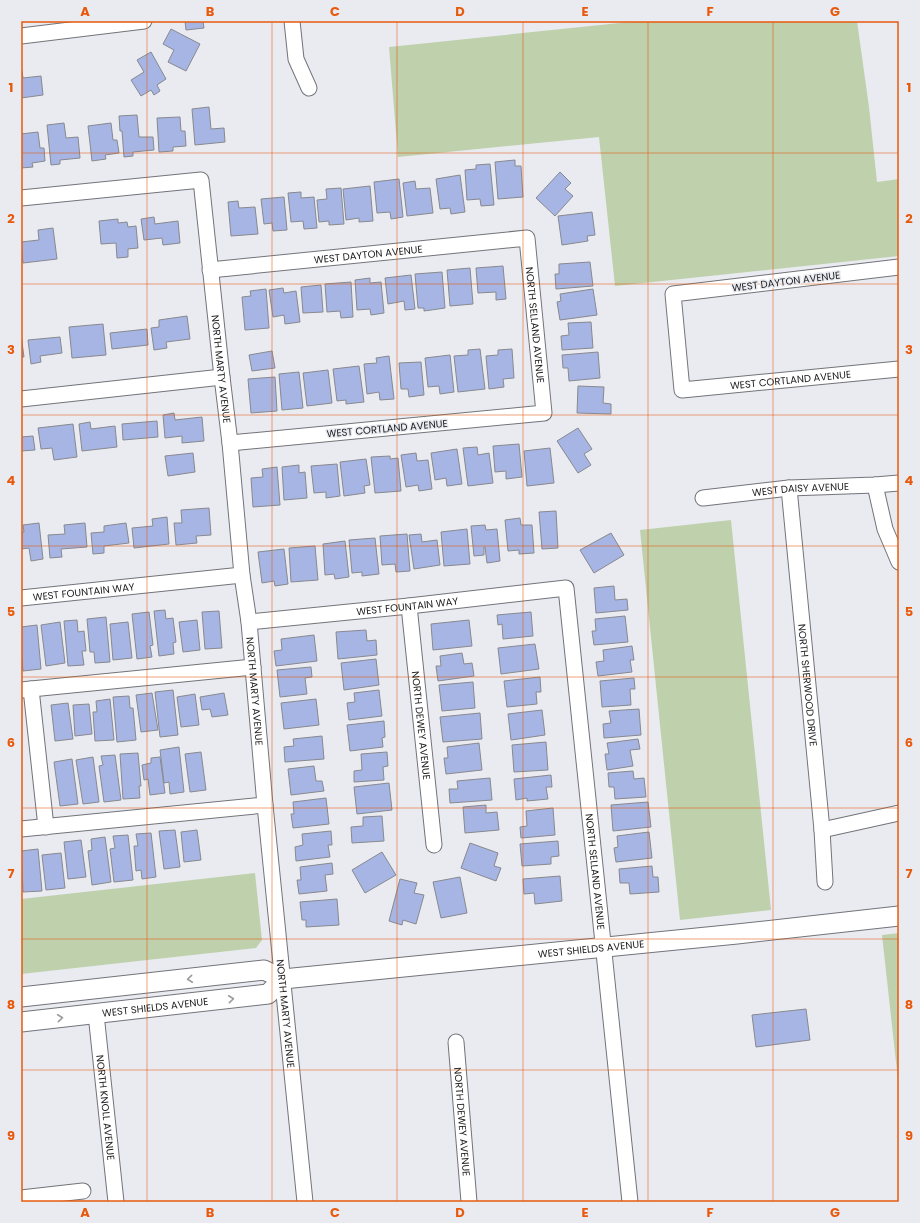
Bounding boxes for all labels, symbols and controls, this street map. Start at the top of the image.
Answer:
text: A [80,2,90,21]
text: B [206,2,215,21]
text: C [330,2,340,21]
text: D [455,2,465,21]
text: E [581,2,589,21]
text: F [706,2,714,21]
text: G [830,2,840,21]
text: 1 [9,78,13,97]
text: 1 [907,78,911,97]
text: 2 [7,209,15,228]
text: 2 [905,209,913,228]
street label: WEST DAYTON AVENUE [313,242,423,267]
street label: NORTH SELLAND AVENUE [522,266,548,384]
street label: WEST DAYTON AVENUE [731,267,841,296]
street label: NORTH MARTY AVENUE [207,314,235,424]
text: 3 [7,340,15,359]
text: 3 [905,340,913,359]
street label: WEST CORTLAND AVENUE [729,367,852,393]
street label: WEST CORTLAND AVENUE [326,416,448,441]
text: 4 [7,471,16,490]
text: 4 [905,471,914,490]
street label: WEST DAISY AVENUE [751,479,849,500]
street label: WEST FOUNTAIN WAY [32,579,136,605]
street label: WEST FOUNTAIN WAY [356,593,459,619]
text: 5 [7,602,15,621]
text: 5 [905,602,913,621]
street label: NORTH SHERWOOD DRIVE [794,623,821,747]
street label: NORTH MARTY AVENUE [242,636,267,746]
street label: NORTH DEWEY AVENUE [408,670,434,781]
text: 6 [7,733,15,752]
text: 6 [905,733,913,752]
street label: NORTH SELLAND AVENUE [582,813,609,931]
text: 7 [8,864,15,883]
text: 7 [906,864,913,883]
street label: WEST SHIELDS AVENUE [537,936,645,962]
street label: NORTH MARTY AVENUE [273,959,298,1069]
one-way arrow [187,974,193,983]
street label: WEST SHIELDS AVENUE [101,994,209,1021]
one-way arrow [228,994,234,1003]
text: 8 [7,995,15,1014]
text: 8 [905,995,913,1014]
one-way arrow [57,1014,63,1023]
street label: NORTH KNOLL AVENUE [92,1054,119,1161]
street label: NORTH DEWEY AVENUE [450,1067,474,1177]
text: 9 [7,1126,15,1145]
text: 9 [905,1126,913,1145]
text: A [80,1203,90,1222]
text: B [206,1203,215,1222]
text: C [330,1203,340,1222]
text: D [455,1203,465,1222]
text: E [581,1203,589,1222]
text: F [706,1203,714,1222]
text: G [830,1203,840,1222]

